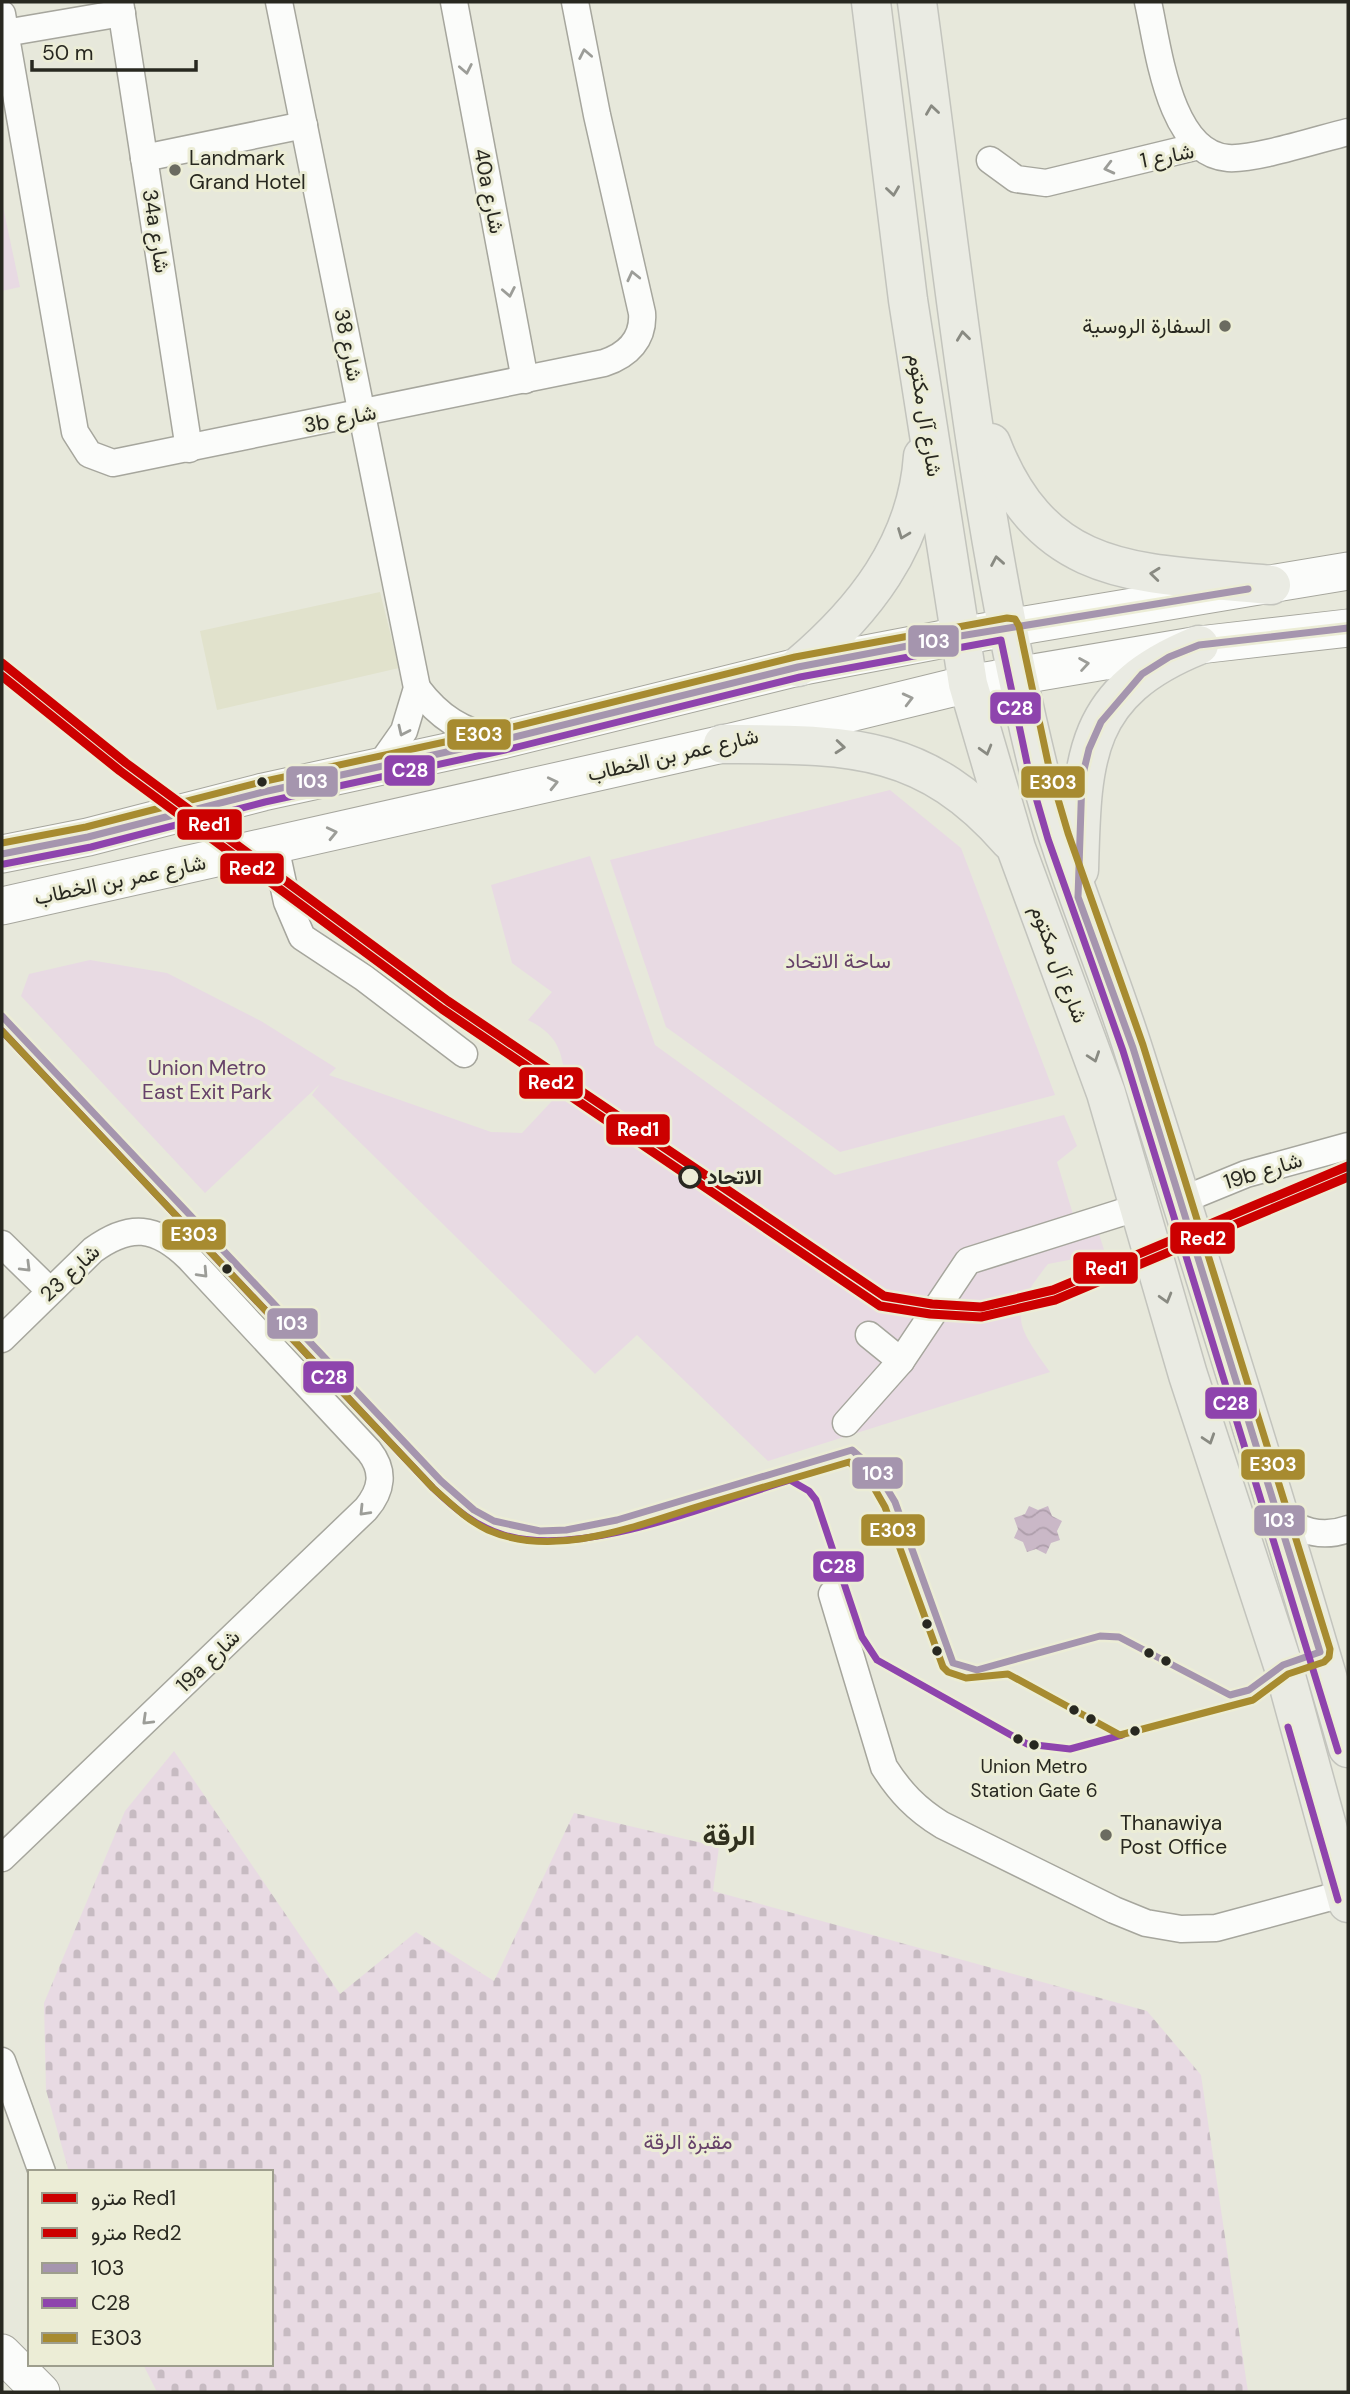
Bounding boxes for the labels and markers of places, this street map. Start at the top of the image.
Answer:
place label: Landmark Grand Hotel [189,144,306,196]
marker: Landmark Grand Hotel [167,162,183,178]
place label: السفارة الروسية [1082,312,1211,340]
marker: السفارة الروسية [1217,318,1233,334]
unlabelled marker [255,775,269,789]
place label: الاتحاد [707,1163,762,1191]
marker: الاتحاد [679,1166,701,1188]
unlabelled marker [220,1262,234,1276]
unlabelled marker [920,1617,934,1631]
unlabelled marker [930,1644,944,1658]
unlabelled marker [1142,1646,1156,1660]
unlabelled marker [1159,1654,1173,1668]
unlabelled marker [1067,1703,1081,1717]
unlabelled marker [1084,1712,1098,1726]
unlabelled marker [1128,1724,1142,1738]
unlabelled marker [1011,1732,1025,1746]
marker: Union Metro Station Gate 6 [1027,1738,1041,1752]
place label: Union Metro Station Gate 6 [970,1754,1098,1803]
place label: Thanawiya Post Office [1120,1809,1227,1861]
marker: Thanawiya Post Office [1098,1827,1114,1843]

